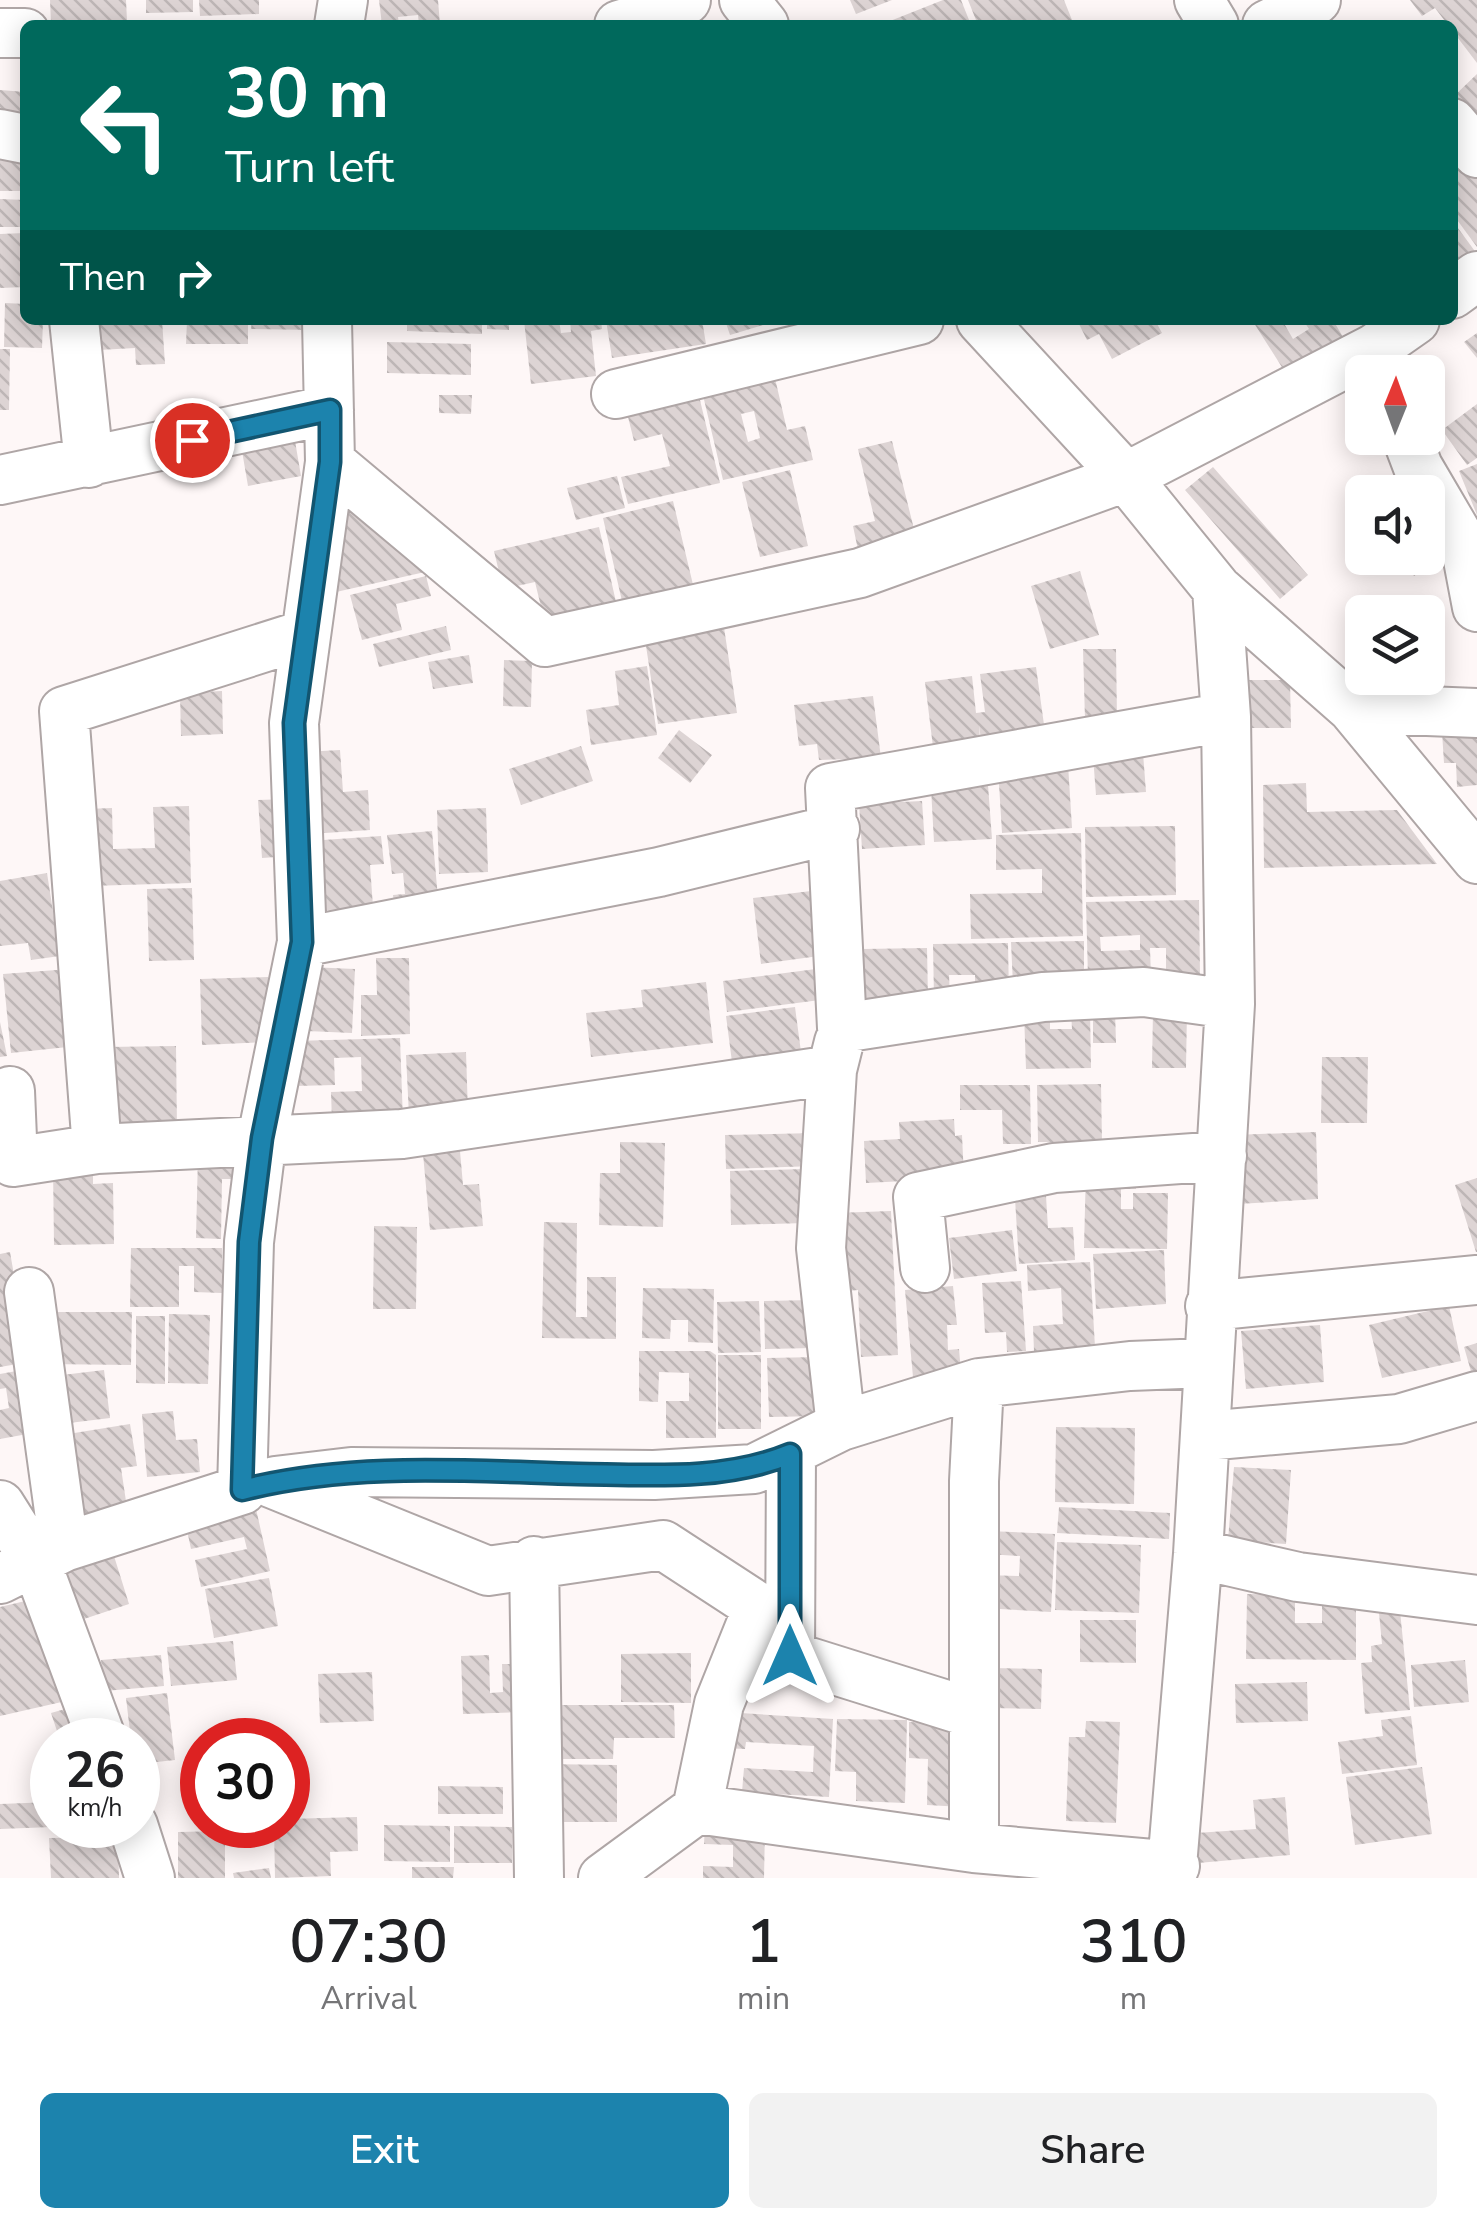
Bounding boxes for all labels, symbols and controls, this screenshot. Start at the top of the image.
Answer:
text: 30 m [225,46,389,142]
icon: left [60,60,190,190]
text: Turn left [225,137,394,198]
icon: right [166,250,221,305]
text: Then [60,252,146,303]
north arrow [1345,355,1445,455]
map controls [1345,355,1445,695]
pin [150,398,235,483]
icon: arrive [165,413,220,468]
button: sound [1345,475,1445,575]
button: layers [1345,595,1445,695]
position arrow [738,1604,842,1708]
speed limit sign: 30 [180,1718,310,1848]
text: 26 [65,1736,125,1805]
text: km/h [67,1791,123,1825]
text: 07:30 [289,1901,448,1983]
text: 1 [746,1901,782,1983]
text: 310 [1080,1901,1188,1983]
text: Arrival [320,1977,417,2020]
text: min [737,1977,790,2020]
text: m [1120,1977,1147,2020]
button: Exit [40,2093,729,2208]
button: Share [749,2093,1437,2208]

